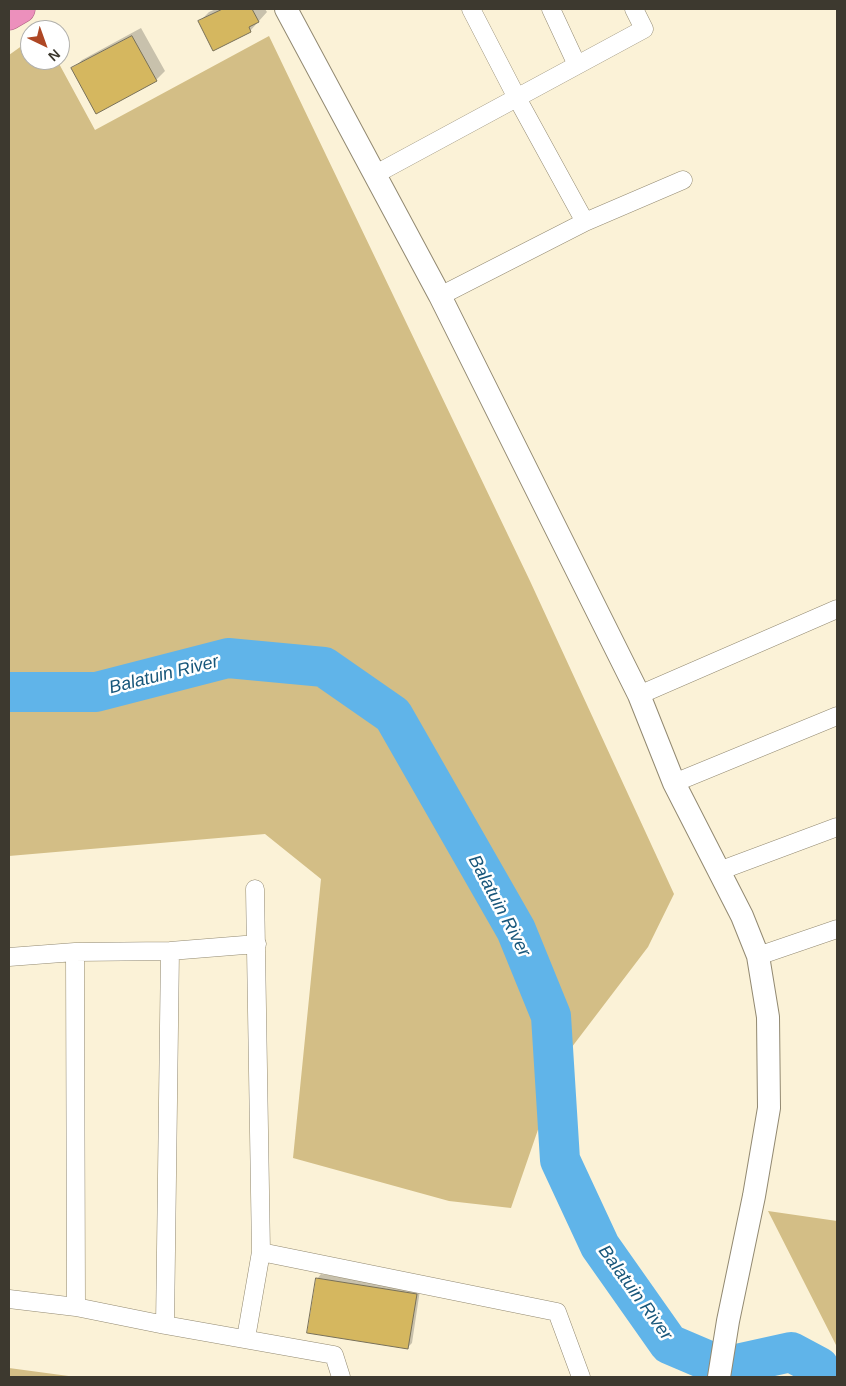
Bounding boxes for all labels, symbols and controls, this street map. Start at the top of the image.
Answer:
north arrow [20,20,70,70]
text: N [45,46,63,65]
water label: Balatuin River [107,651,221,699]
water label: Balatuin River [463,851,535,961]
water label: Balatuin River [593,1241,677,1345]

